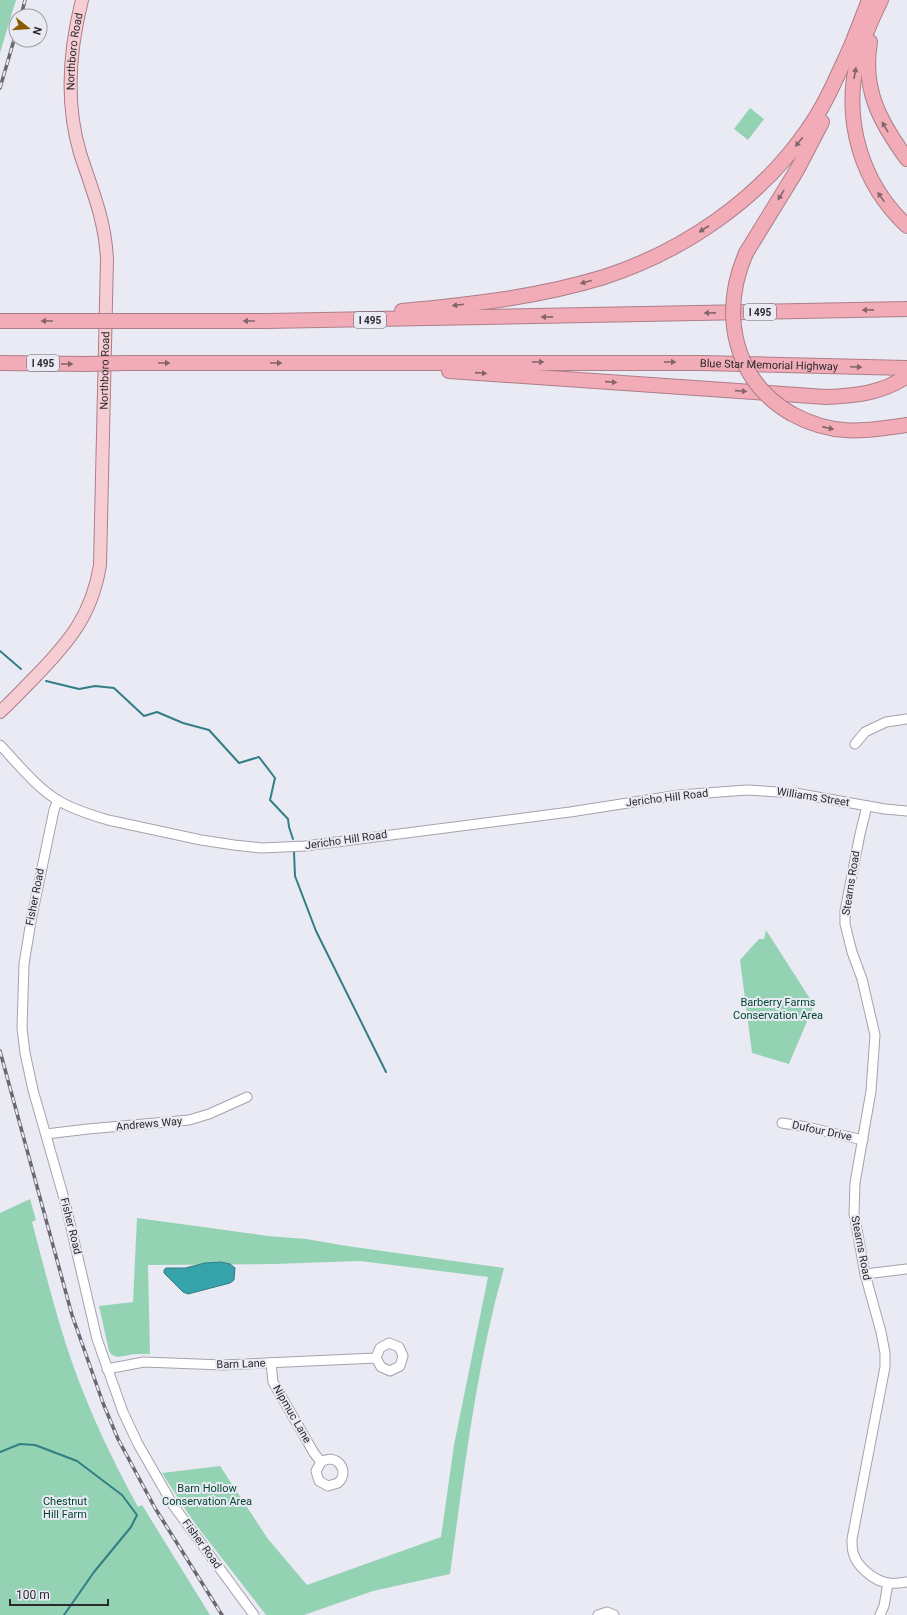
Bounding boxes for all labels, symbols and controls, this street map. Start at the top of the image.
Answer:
north arrow [8,8,48,48]
street label: Northboro Road [64,11,85,90]
text: N [30,25,44,37]
one-way arrow [852,67,858,79]
one-way arrow [882,121,889,133]
one-way arrow [795,136,804,147]
one-way arrow [778,189,785,201]
one-way arrow [877,191,885,202]
one-way arrow [699,225,709,233]
one-way arrow [579,279,591,285]
one-way arrow [452,302,464,308]
road number: I 495 [744,304,776,320]
one-way arrow [861,307,874,313]
one-way arrow [703,310,716,316]
road number: I 495 [354,312,386,328]
one-way arrow [541,313,553,320]
one-way arrow [40,318,53,324]
one-way arrow [242,318,255,324]
street label: Northboro Road [97,331,112,410]
road number: I 495 [27,355,59,371]
street label: Blue Star Memorial Highway [700,356,839,373]
one-way arrow [532,359,545,365]
one-way arrow [664,359,677,365]
one-way arrow [158,360,171,366]
one-way arrow [270,360,283,366]
one-way arrow [61,361,74,367]
one-way arrow [850,364,863,370]
one-way arrow [475,370,487,377]
one-way arrow [605,379,617,386]
one-way arrow [735,388,747,395]
one-way arrow [822,426,834,432]
street label: Williams Street [776,785,851,809]
street label: Jericho Hill Road [625,786,709,810]
street label: Jericho Hill Road [304,828,388,852]
street label: Stearns Road [839,850,863,916]
street label: Fisher Road [23,867,47,927]
park label: Barberry Farms Conservation Area [733,996,823,1022]
street label: Andrews Way [115,1115,183,1133]
street label: Dufour Drive [791,1118,853,1144]
street label: Fisher Road [58,1196,84,1256]
street label: Stearns Road [848,1215,874,1281]
street label: Barn Lane [216,1357,266,1371]
street label: Nipmuc Lane [270,1383,314,1445]
park label: Barn Hollow Conservation Area [162,1482,252,1508]
park label: Chestnut Hill Farm [43,1495,87,1521]
street label: Fisher Road [180,1517,224,1571]
scale bar [10,1581,108,1607]
text: 100 m [16,1588,50,1602]

